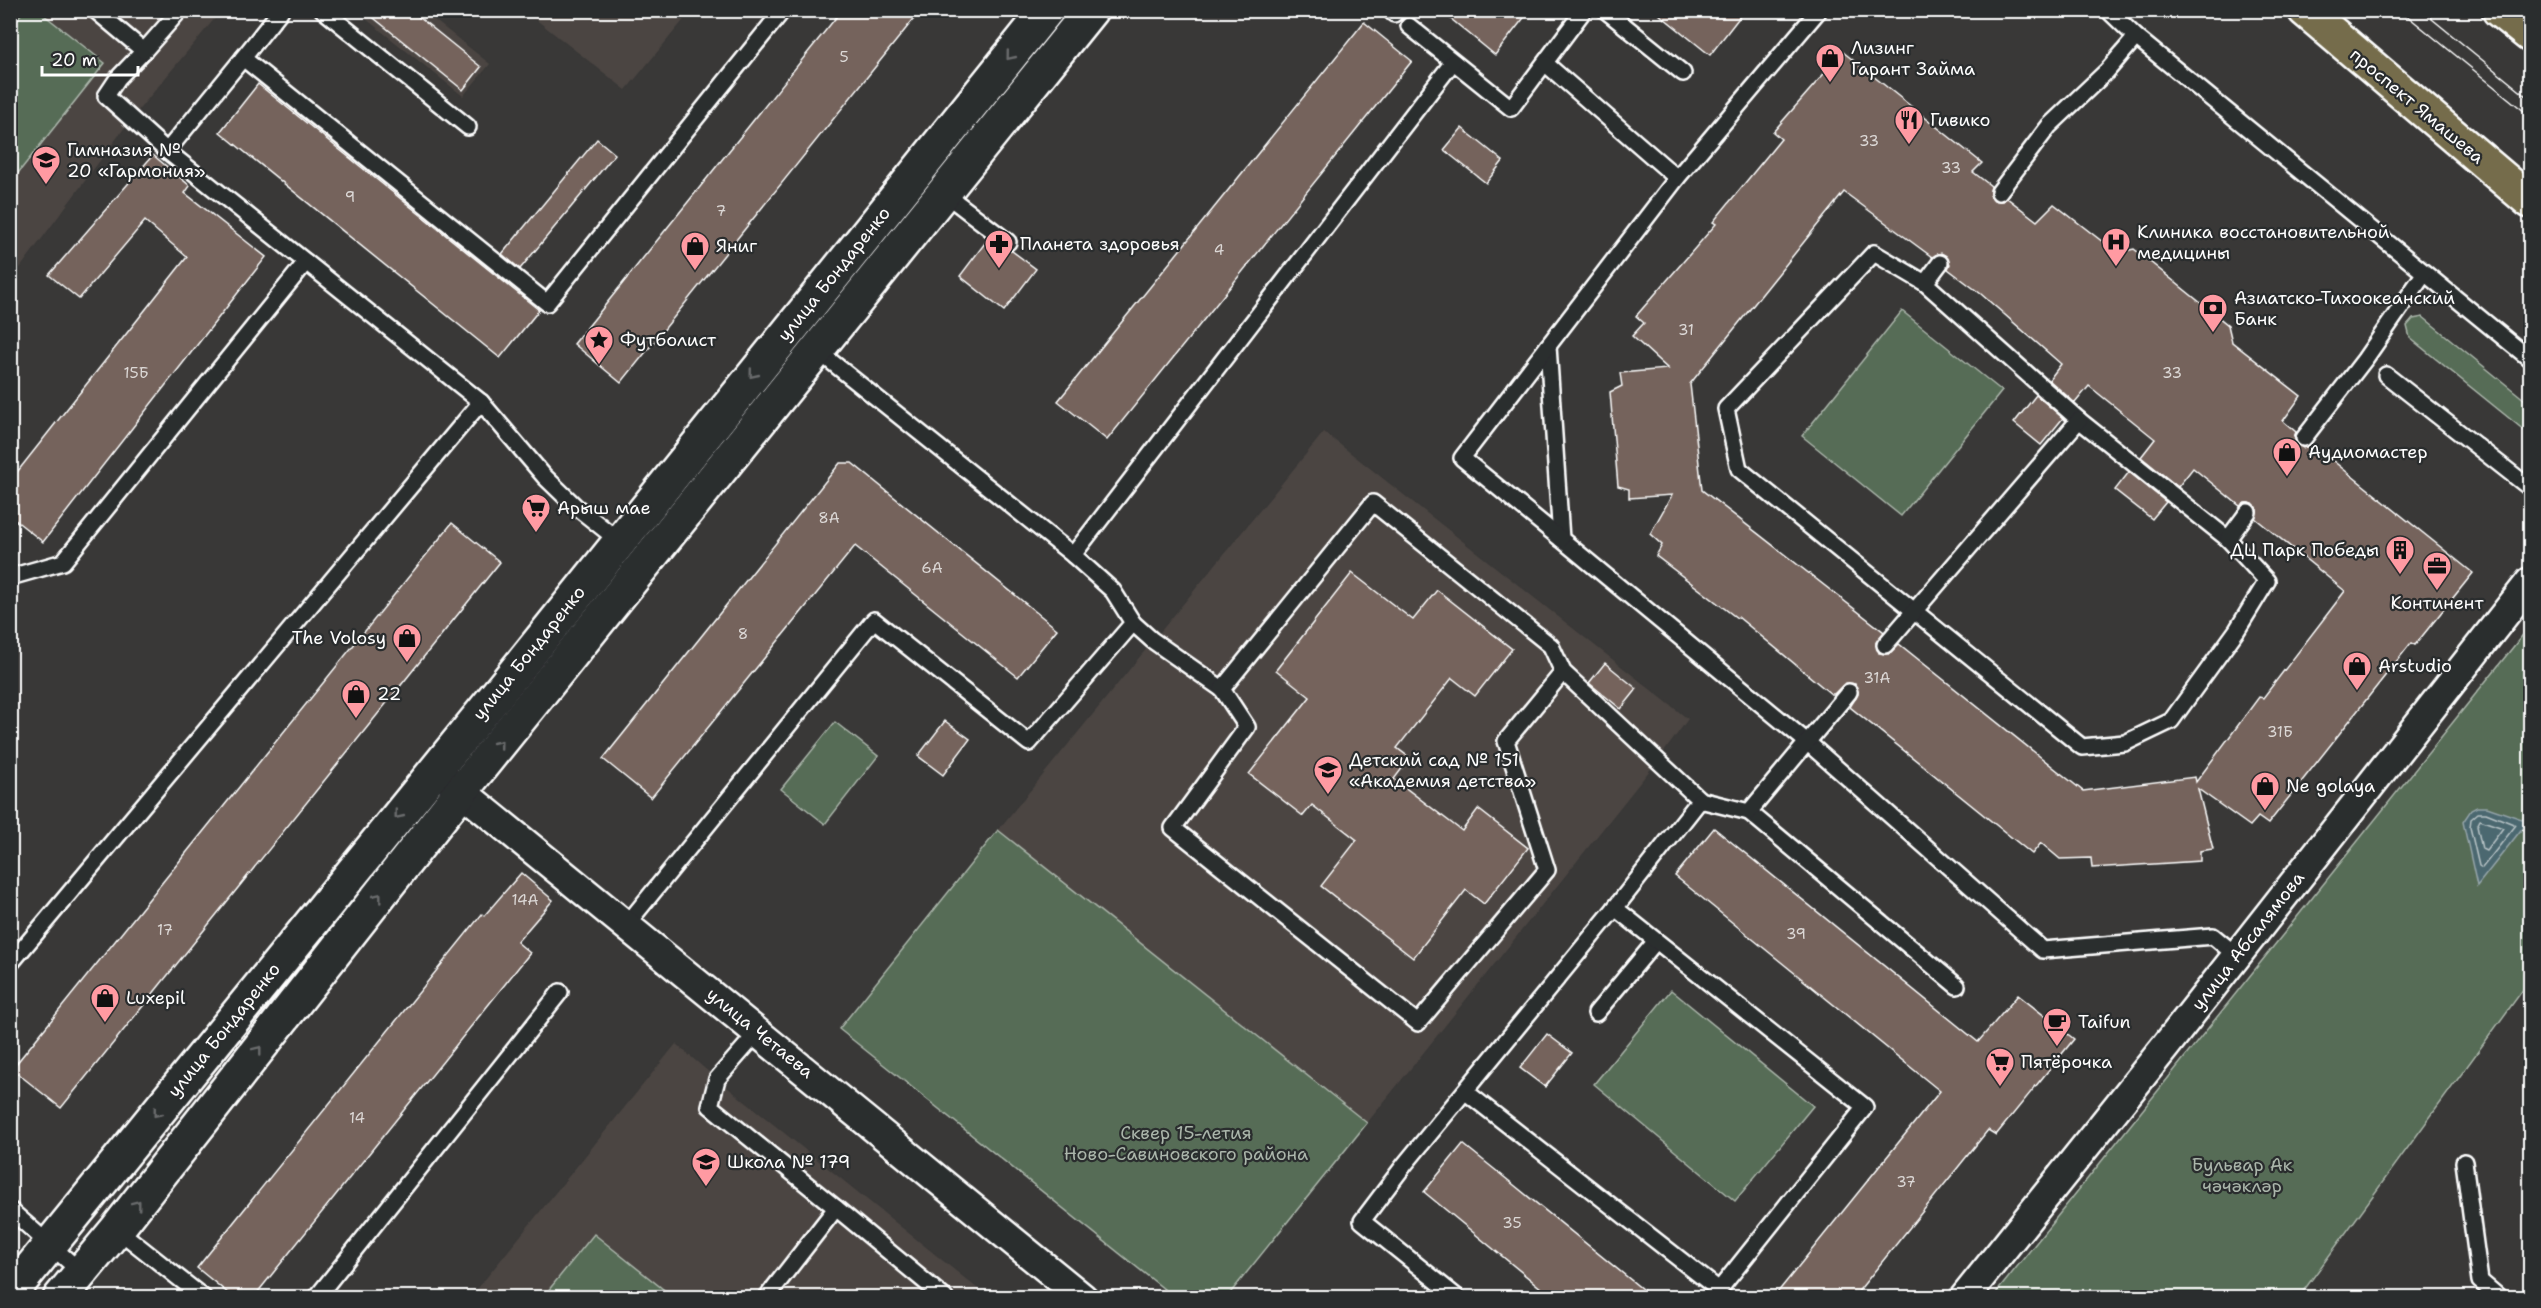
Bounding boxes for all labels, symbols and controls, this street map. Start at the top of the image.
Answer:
place label: Лизинг Гарант Займа [1851,36,1975,81]
scale bar [42,39,138,77]
shop icon: Лизинг Гарант Займа [1814,42,1846,84]
street label: проспект Ямашева [2345,43,2489,169]
house number: 5 [839,47,849,67]
text: 20 m [51,48,97,72]
one-way arrow [1007,49,1018,60]
restaurant icon: Гивико [1893,104,1925,146]
place label: Гивико [1930,108,1990,132]
house number: 33 [1859,131,1879,151]
place label: Гимназия № 20 «Гармония» [67,138,205,183]
school or university icon: Гимназия № 20 «Гармония» [30,144,62,186]
house number: 33 [1941,158,1961,178]
house number: 9 [345,187,355,207]
house number: 7 [716,201,726,221]
street label: улица Бондаренко [772,202,896,346]
place label: Клиника восстановительной медицины [2137,220,2390,265]
hospital icon: Клиника восстановительной медицины [2100,226,2132,268]
pharmacy icon: Планета здоровья [983,228,1015,270]
shop icon: Яниг [679,230,711,272]
place label: Планета здоровья [1020,232,1180,256]
place label: Яниг [716,234,757,258]
house number: 4 [1214,240,1224,260]
place label: Азиатско-Тихоокеанский Банк [2234,286,2455,331]
bank icon: Азиатско-Тихоокеанский Банк [2197,292,2229,334]
house number: 31 [1678,320,1694,340]
place icon: Футболист [583,324,615,366]
place label: Футболист [620,328,717,352]
house number: 15Б [123,363,149,383]
house number: 33 [2162,363,2182,383]
one-way arrow [750,367,761,378]
shop icon: Аудиомастер [2271,436,2303,478]
place label: Аудиомастер [2308,440,2428,464]
supermarket icon: Арыш мае [520,492,552,534]
place label: Арыш мае [557,496,651,520]
house number: 8А [818,508,840,528]
building icon: ДЦ Парк Победы [2384,534,2416,576]
place label: ДЦ Парк Победы [2230,538,2379,562]
office icon: Континент [2421,550,2453,592]
house number: 6А [921,558,943,578]
street label: улица Бондаренко [467,581,591,725]
place label: Континент [2390,591,2484,615]
shop icon: The Volosy [391,622,423,664]
house number: 8 [738,624,748,644]
place label: The Volosy [292,626,386,650]
shop icon: Arstudio [2341,650,2373,692]
place label: Arstudio [2378,654,2452,678]
house number: 31А [1864,668,1891,688]
shop icon: 22 [340,678,372,720]
place label: 22 [377,682,401,706]
house number: 31Б [2267,722,2293,742]
one-way arrow [492,740,503,751]
place label: Детский сад № 151 «Академия детства» [1349,748,1536,793]
school or university icon: Детский сад № 151 «Академия детства» [1312,754,1344,796]
shop icon: Ne golaya [2249,770,2281,812]
place label: Ne golaya [2286,774,2375,798]
one-way arrow [394,808,405,819]
street label: улица Абсалямова [2186,867,2310,1015]
house number: 14А [512,890,539,910]
one-way arrow [370,893,381,904]
house number: 17 [157,920,173,940]
house number: 39 [1786,924,1806,944]
street label: улица Бондаренко [162,958,286,1102]
shop icon: Luxepil [89,982,121,1024]
street label: улица Четаева [701,982,819,1084]
place label: Luxepil [126,986,186,1010]
cafe icon: Taifun [2041,1006,2073,1048]
place label: Taifun [2078,1010,2131,1034]
one-way arrow [250,1046,261,1057]
supermarket icon: Пятёрочка [1984,1046,2016,1088]
place label: Пятёрочка [2021,1050,2112,1074]
one-way arrow [153,1106,164,1117]
house number: 14 [349,1108,365,1128]
park label: Сквер 15-летия Ново-Савиновского района [1064,1121,1308,1166]
school or university icon: Школа № 179 [690,1146,722,1188]
place label: Школа № 179 [727,1150,850,1174]
park label: Бульвар Ак чәчәкләр [2192,1153,2293,1198]
house number: 37 [1896,1172,1916,1192]
one-way arrow [130,1199,141,1210]
house number: 35 [1502,1213,1522,1233]

